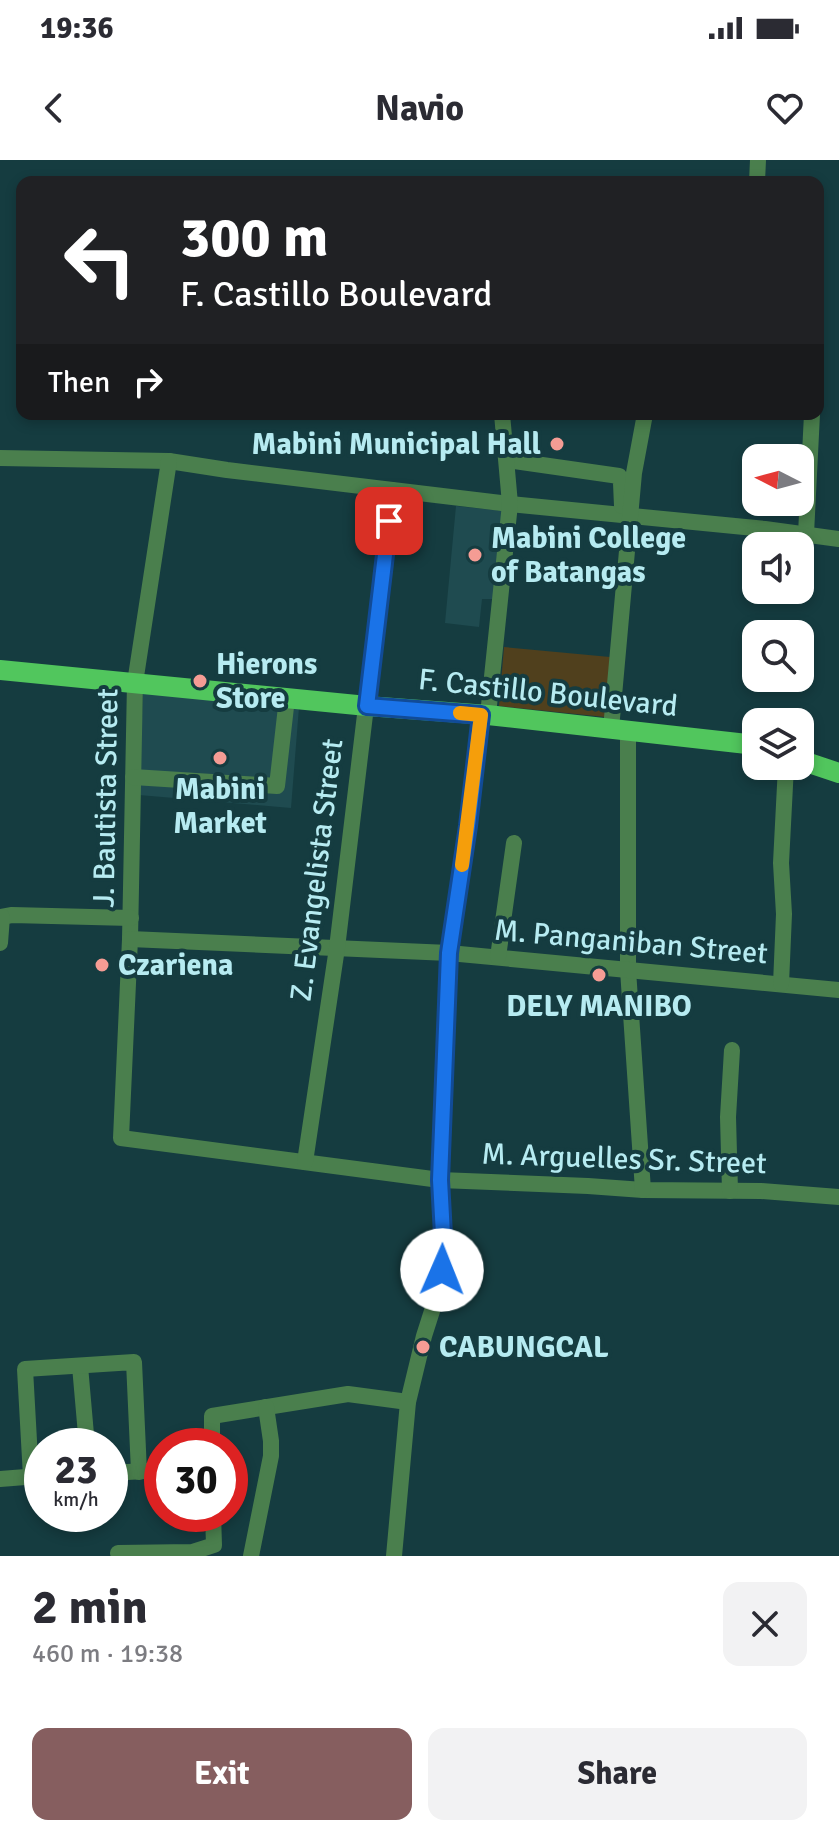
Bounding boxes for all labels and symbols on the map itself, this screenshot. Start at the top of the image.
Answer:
place label: Mabini Municipal Hall [251,426,541,463]
marker: Mabini Municipal Hall [548,435,566,453]
north arrow [742,444,814,516]
pin [355,487,423,555]
place label: Mabini College of Batangas [491,520,686,591]
marker: Mabini College of Batangas [466,546,484,564]
place label: Hierons Store [216,646,317,717]
street label: F. Castillo Boulevard [417,661,679,725]
marker: Hierons Store [191,672,209,690]
street label: J. Bautista Street [86,688,126,908]
street label: Z. Evangelista Street [283,737,351,1003]
marker: Mabini Market [211,749,229,767]
place label: Mabini Market [173,771,267,842]
street label: M. Panganiban Street [493,912,769,972]
place label: Czariena [118,947,233,984]
marker: Czariena [93,956,111,974]
marker: DELY MANIBO [590,966,608,984]
place label: DELY MANIBO [506,988,692,1025]
street label: M. Arguelles Sr. Street [481,1136,767,1182]
position arrow [400,1228,484,1312]
place label: CABUNGCAL [439,1329,609,1366]
marker: CABUNGCAL [414,1338,432,1356]
speed limit sign: 30 [144,1428,248,1532]

